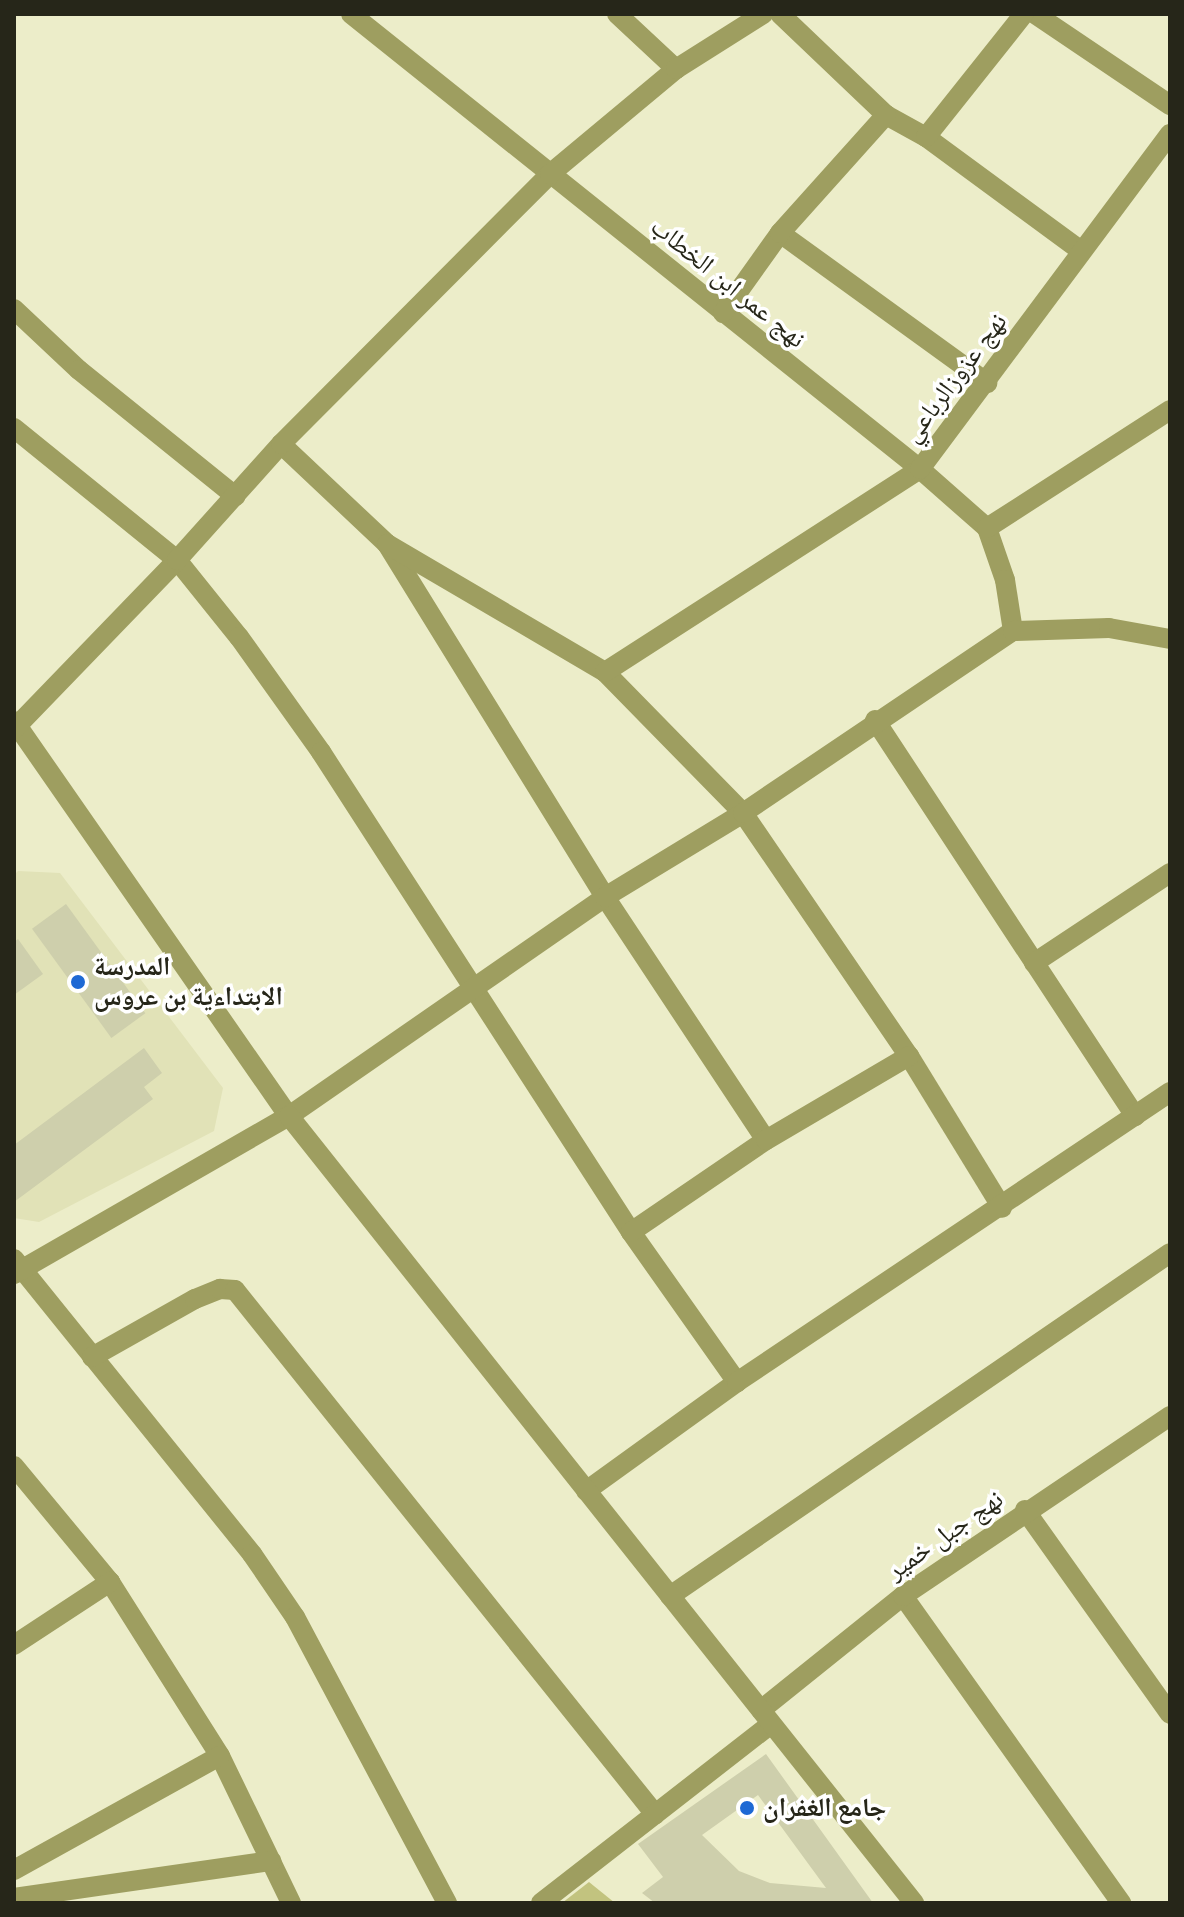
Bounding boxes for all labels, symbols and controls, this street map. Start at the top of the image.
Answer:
street label: نهج عمر ابن الخطاب [644,211,812,355]
street label: نهج عزوزالرباعي [896,307,1014,449]
place label: المدرسة الابتداءية بن عروس [94,951,283,1012]
marker: المدرسة الابتداءية بن عروس [69,973,87,991]
street label: نهج جبل خمير [881,1484,1009,1586]
place label: جامع الغفران [763,1792,886,1824]
marker: جامع الغفران [738,1799,756,1817]

